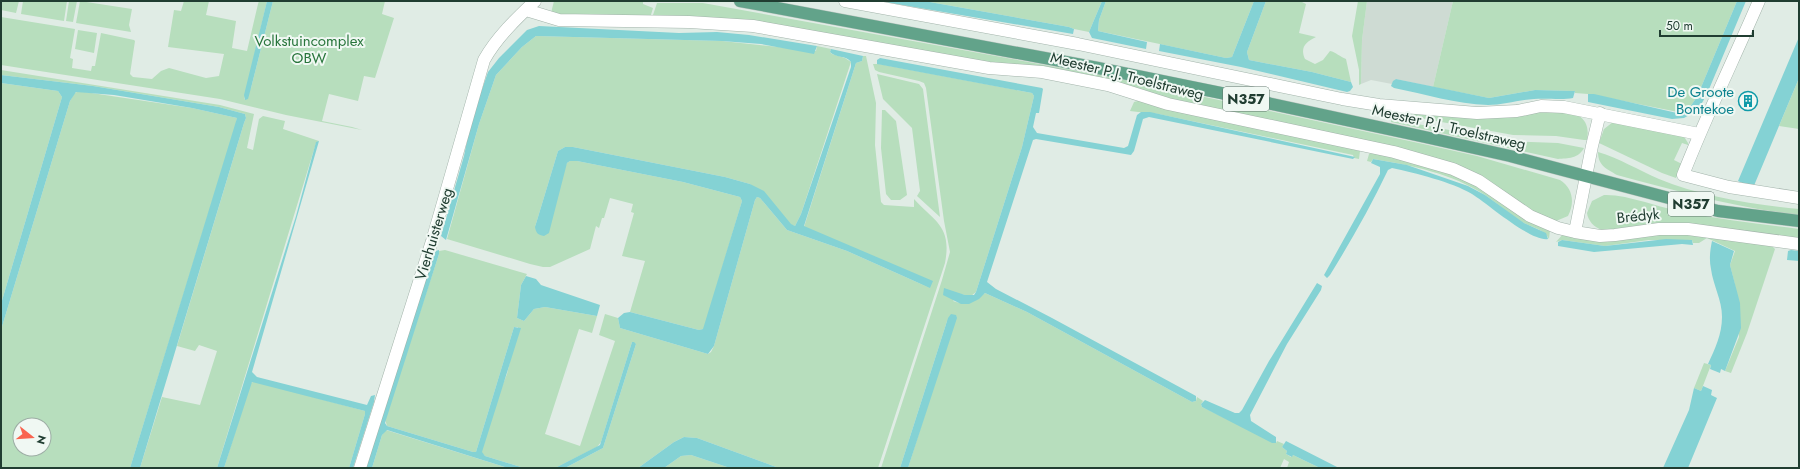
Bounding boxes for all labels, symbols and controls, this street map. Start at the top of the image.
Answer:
scale bar [1660,12,1753,38]
text: 50 m [1666,17,1693,35]
park label: Volkstuincomplex OBW [254,30,364,69]
street label: Meester P.J. Troelstraweg [1048,46,1206,106]
place label: De Groote Bontekoe [1667,81,1734,120]
road number: N357 [1223,87,1269,111]
building icon: De Groote Bontekoe [1737,90,1759,112]
street label: Meester P.J. Troelstraweg [1370,99,1528,155]
street label: Vierhuisterweg [410,185,458,283]
road number: N357 [1668,192,1714,216]
street label: Brédyk [1616,203,1661,229]
north arrow [12,417,52,457]
text: N [33,433,50,446]

